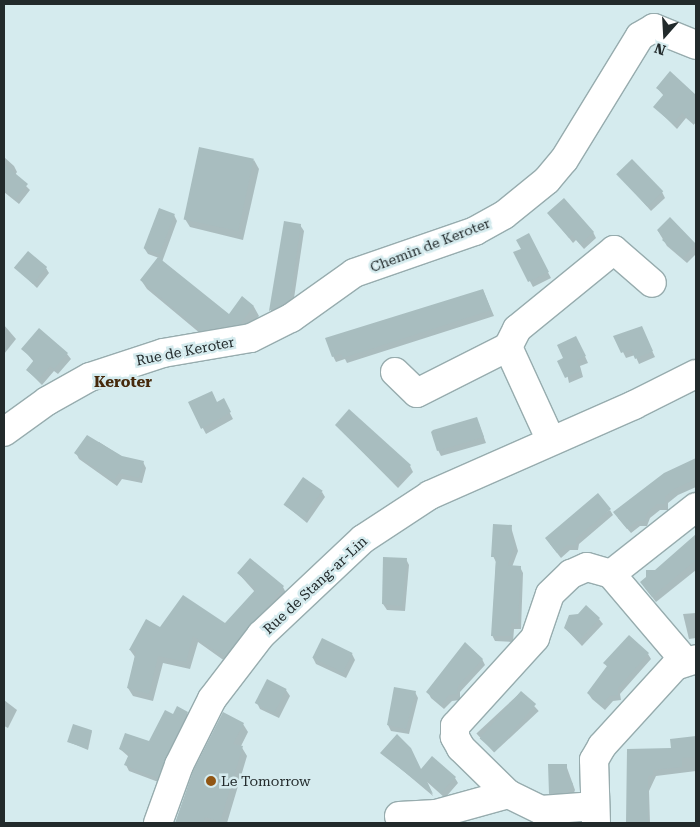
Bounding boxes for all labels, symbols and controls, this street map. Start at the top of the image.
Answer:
north arrow [640,10,690,60]
text: N [652,40,668,59]
street label: Chemin de Keroter [368,214,492,276]
street label: Rue de Keroter [134,333,236,369]
district label: Keroter [94,374,152,392]
street label: Rue de Stang-ar-Lin [260,533,370,637]
place label: Le Tomorrow [221,773,311,789]
marker: Le Tomorrow [205,775,217,787]

